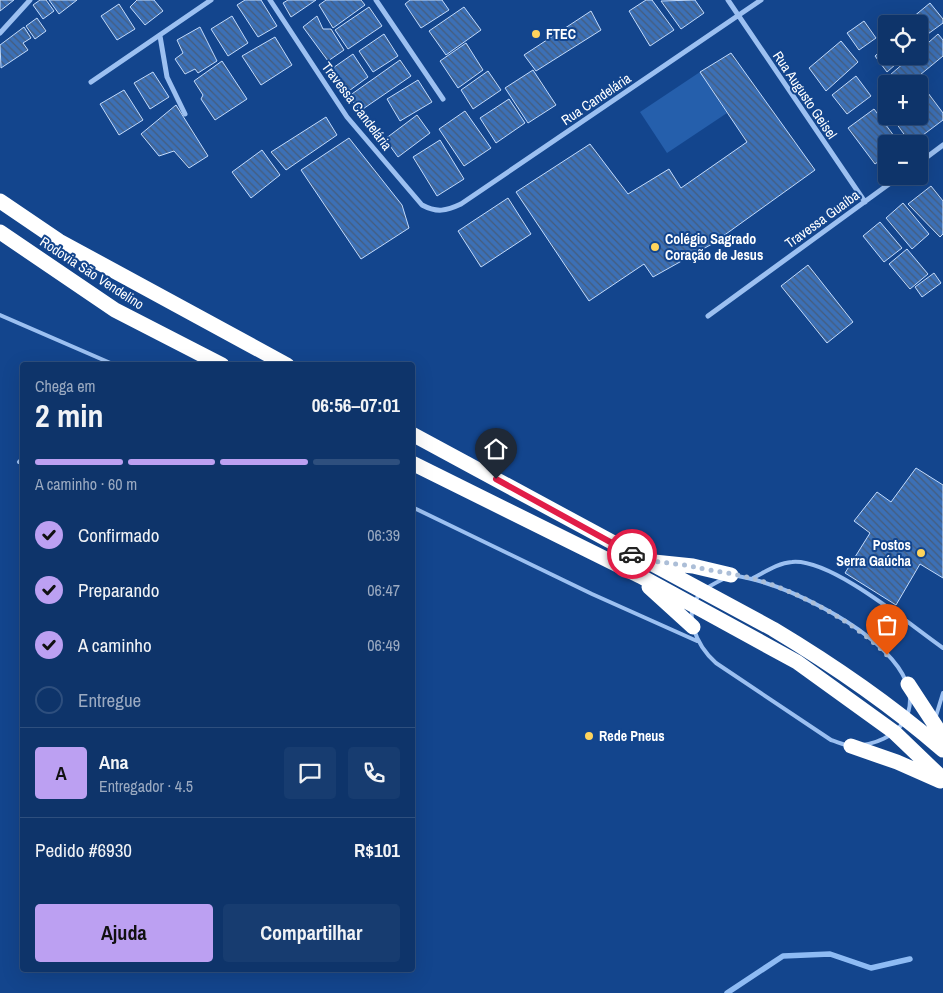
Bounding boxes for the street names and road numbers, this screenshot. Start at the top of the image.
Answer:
street label: Rua Augusto Geisel [769,48,841,142]
street label: Travessa Candelária [318,58,396,154]
street label: Rua Candelária [558,69,635,129]
street label: Travessa Guaíba [781,186,863,252]
street label: Rodovia São Vendelino [37,233,147,313]

